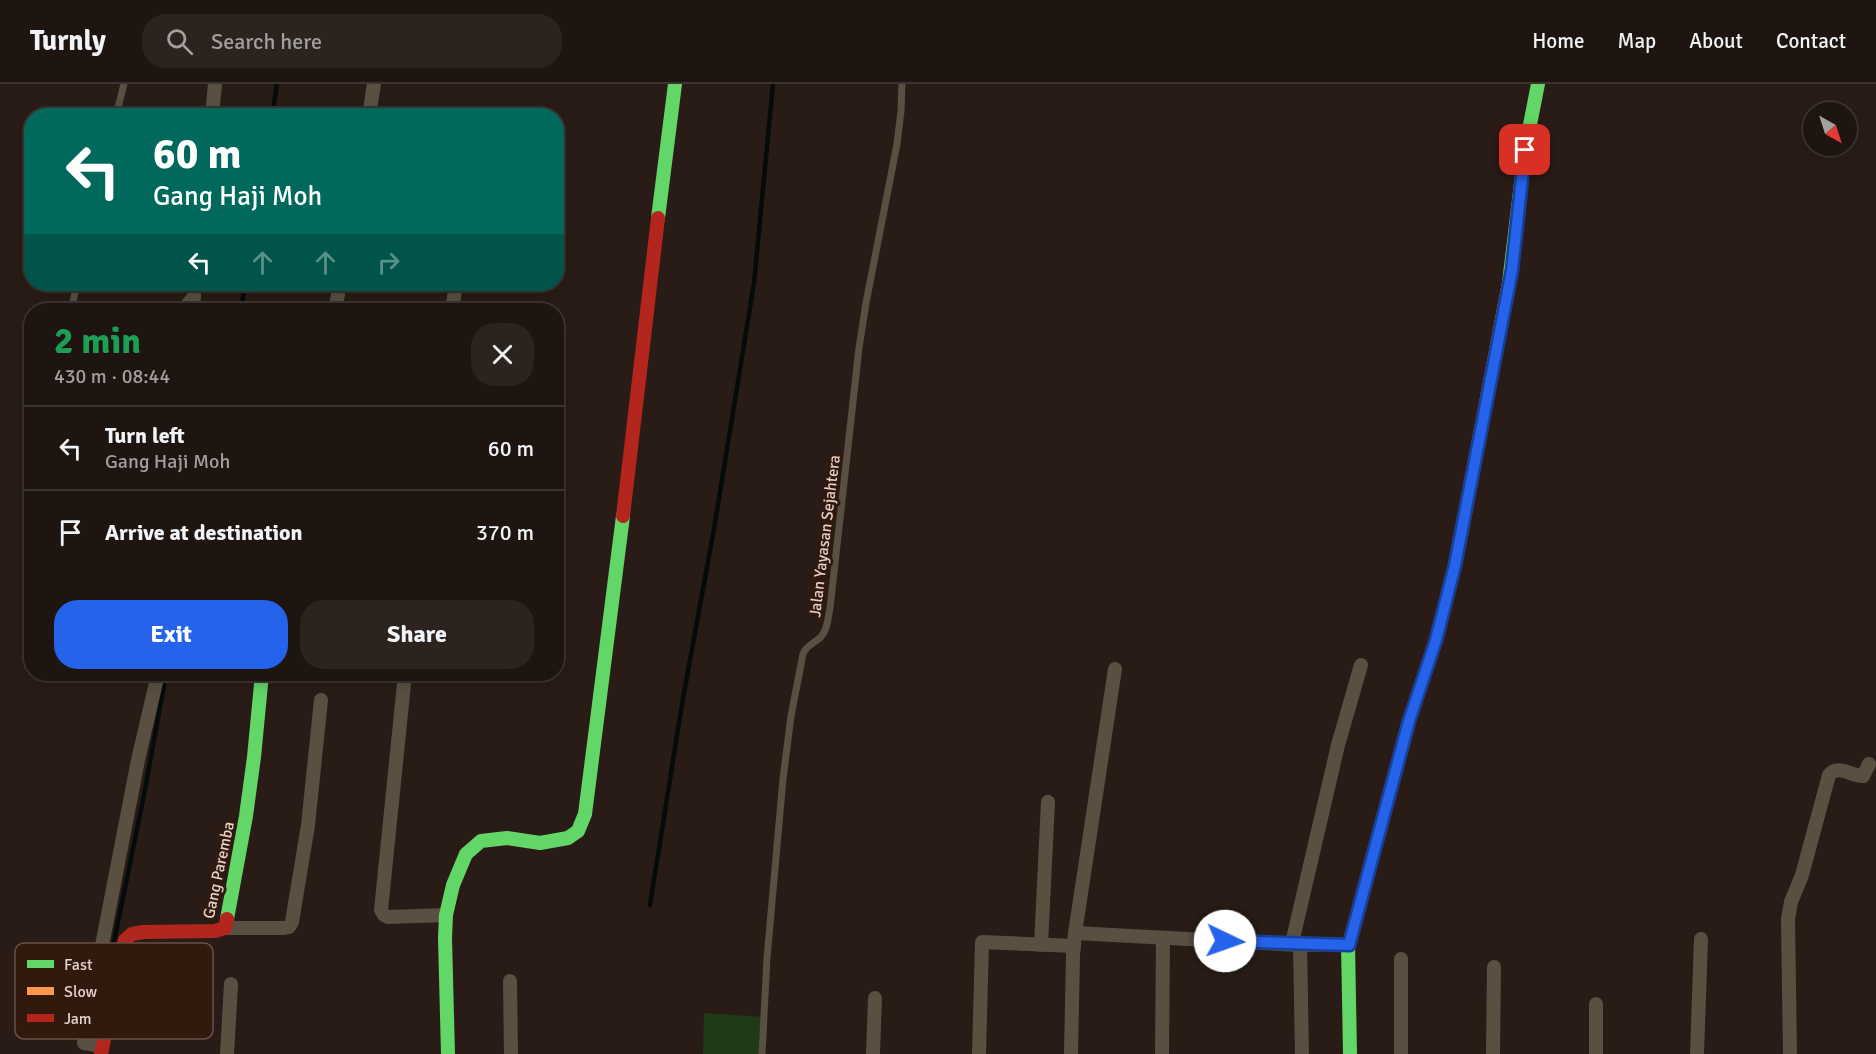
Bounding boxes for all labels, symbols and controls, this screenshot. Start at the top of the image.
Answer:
search box [142,14,562,68]
text: Turnly [30,24,106,58]
icon: search [163,25,196,58]
text: Search here [211,28,322,55]
text: Home [1532,28,1585,54]
text: Map [1618,28,1656,54]
text: About [1689,28,1743,54]
text: Contact [1776,28,1846,54]
north arrow [1803,102,1857,156]
map controls [1803,102,1857,156]
pin [1499,124,1550,175]
text: 60 m [153,129,242,180]
icon: left [54,132,132,210]
icon: arrive [1508,133,1541,166]
text: Gang Haji Moh [153,180,322,213]
icon: left [183,246,216,279]
icon: ahead [246,246,279,279]
icon: ahead [309,246,342,279]
icon: right [372,246,405,279]
text: 2 min [54,319,141,364]
button: close [471,323,534,386]
text: 430 m · 08:44 [54,364,170,389]
text: Turn left [105,422,185,449]
icon: left [54,432,87,465]
text: 60 m [488,435,534,462]
text: Gang Haji Moh [105,449,230,474]
street label: Jalan Yayasan Sejahtera [805,454,845,618]
icon: arrive [54,516,87,549]
text: Arrive at destination [105,519,302,546]
text: 370 m [476,519,534,546]
button: Exit [54,600,288,669]
button: Share [300,600,534,669]
street label: Gang Paremba [199,820,239,921]
position arrow [1193,909,1257,973]
legend [15,943,213,1039]
text: Fast [64,955,93,975]
text: Slow [64,982,98,1002]
text: Jam [64,1009,92,1029]

